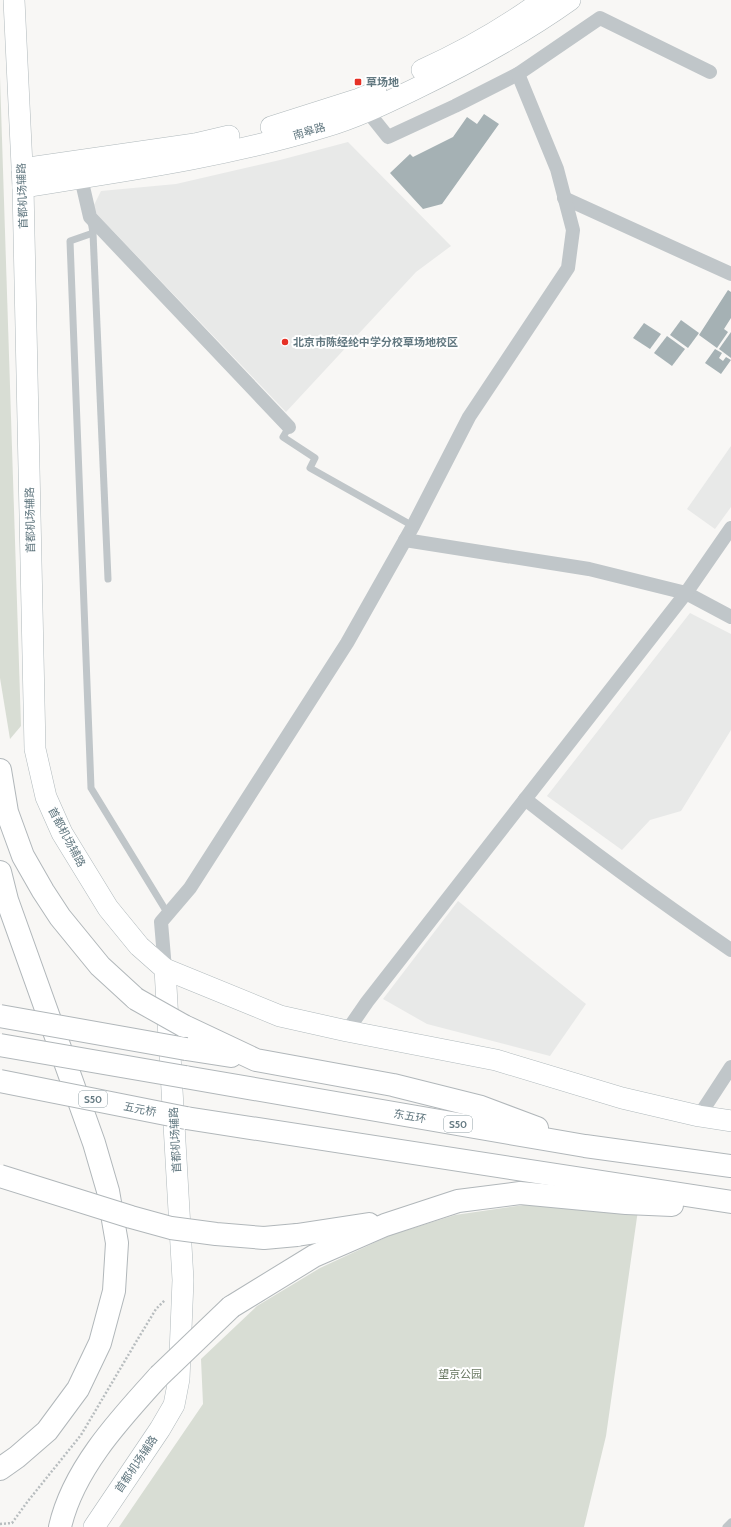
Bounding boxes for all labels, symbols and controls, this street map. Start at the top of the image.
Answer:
place label: 草场地 [366,75,399,89]
marker: 草场地 [353,77,363,87]
street label: 南皋路 [291,120,327,142]
street label: 首都机场辅路 [14,163,30,229]
place label: 北京市陈经纶中学分校草场地校区 [293,335,458,349]
marker: 北京市陈经纶中学分校草场地校区 [280,337,290,347]
street label: 首都机场辅路 [22,487,38,553]
street label: 首都机场辅路 [45,805,89,869]
road number: S50 [79,1091,107,1107]
street label: 五元桥 [122,1099,158,1119]
street label: 东五环 [393,1106,427,1126]
street label: 首都机场辅路 [166,1107,184,1173]
road number: S50 [444,1116,472,1132]
park label: 望京公园 [438,1367,482,1381]
street label: 首都机场辅路 [112,1433,160,1495]

